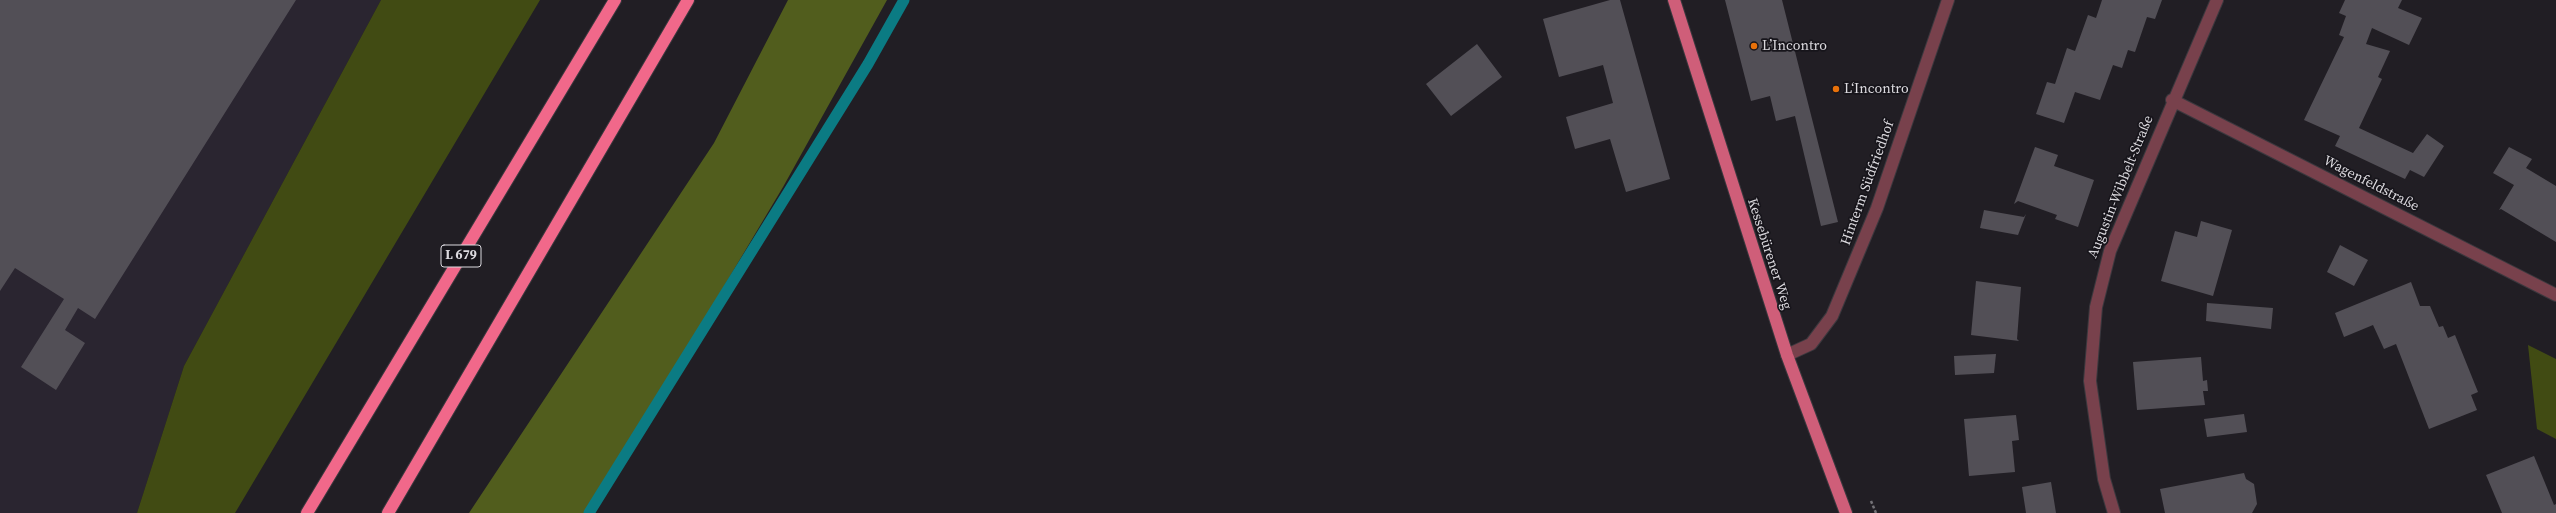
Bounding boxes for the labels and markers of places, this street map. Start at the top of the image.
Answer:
place label: L’Incontro [1762,38,1827,54]
marker: L’Incontro [1749,41,1759,51]
place label: L‘Incontro [1844,81,1909,97]
marker: L‘Incontro [1831,84,1841,94]

